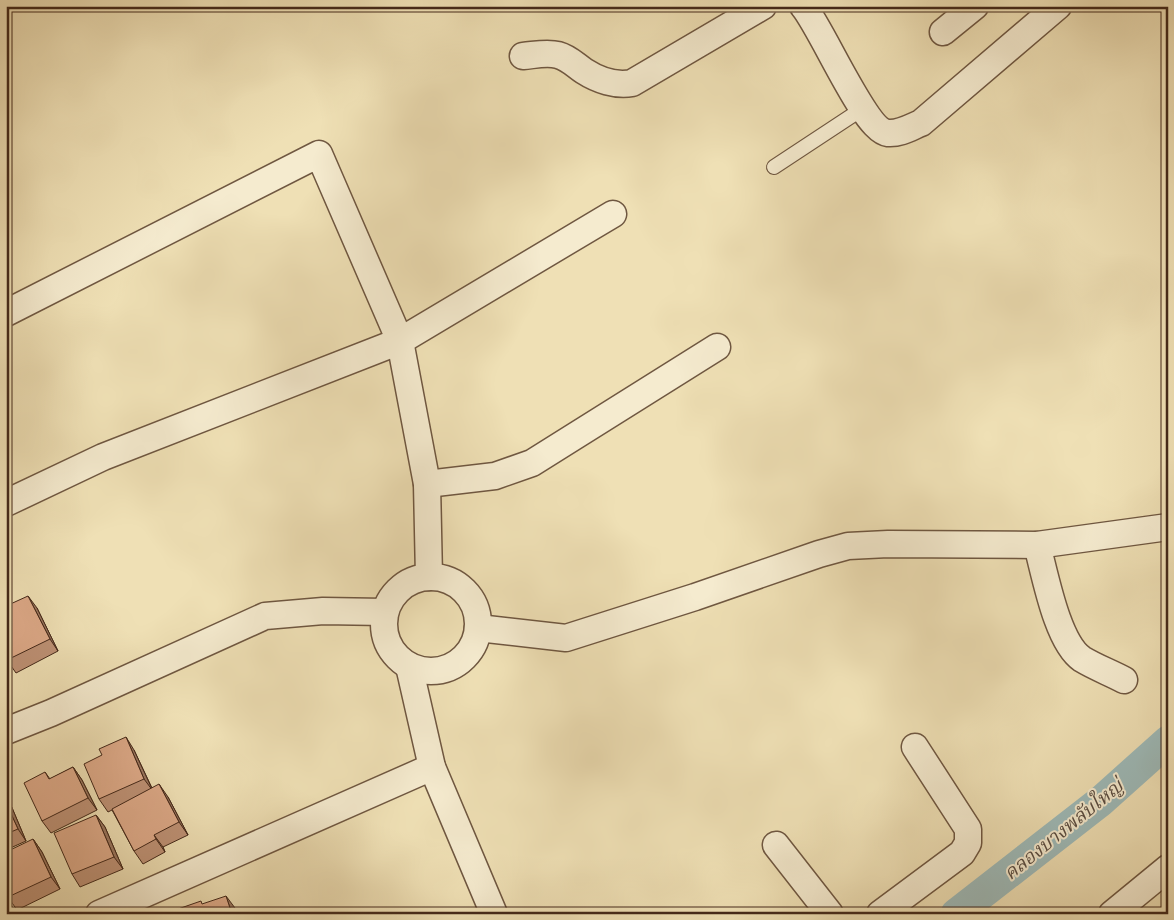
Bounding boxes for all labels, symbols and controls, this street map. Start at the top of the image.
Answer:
water label: คลองบางพลับใหญ่ [998,771,1131,886]

